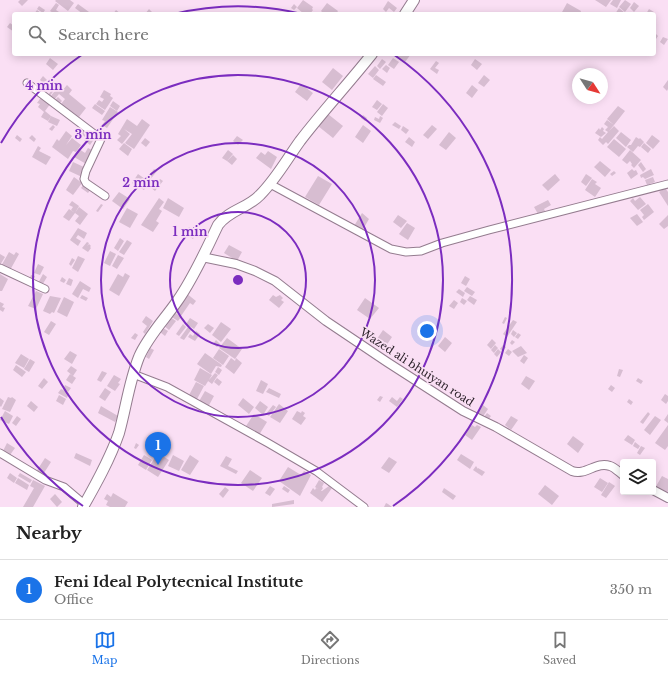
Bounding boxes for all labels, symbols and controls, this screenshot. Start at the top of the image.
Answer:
search box [12,12,656,56]
icon: search [26,23,48,45]
text: Search here [58,25,149,44]
north arrow [572,68,608,104]
text: 4 min [25,78,63,93]
text: 3 min [74,127,112,142]
text: 2 min [122,175,160,190]
text: 1 min [173,224,208,239]
centre of rings [231,273,245,287]
your location [417,321,437,341]
street label: Wazed ali bhuiyan road [357,324,477,409]
pin: 1 [145,432,171,465]
map controls [620,459,656,495]
button: layers [620,459,656,495]
text: Nearby [16,523,82,544]
text: Feni Ideal Polytecnical Institute [54,572,303,591]
text: 1 [26,581,32,598]
text: 350 m [610,581,652,598]
text: Office [54,591,93,608]
tab: Map [92,629,117,667]
tab: Directions [301,629,359,667]
tab: Saved [543,629,576,667]

